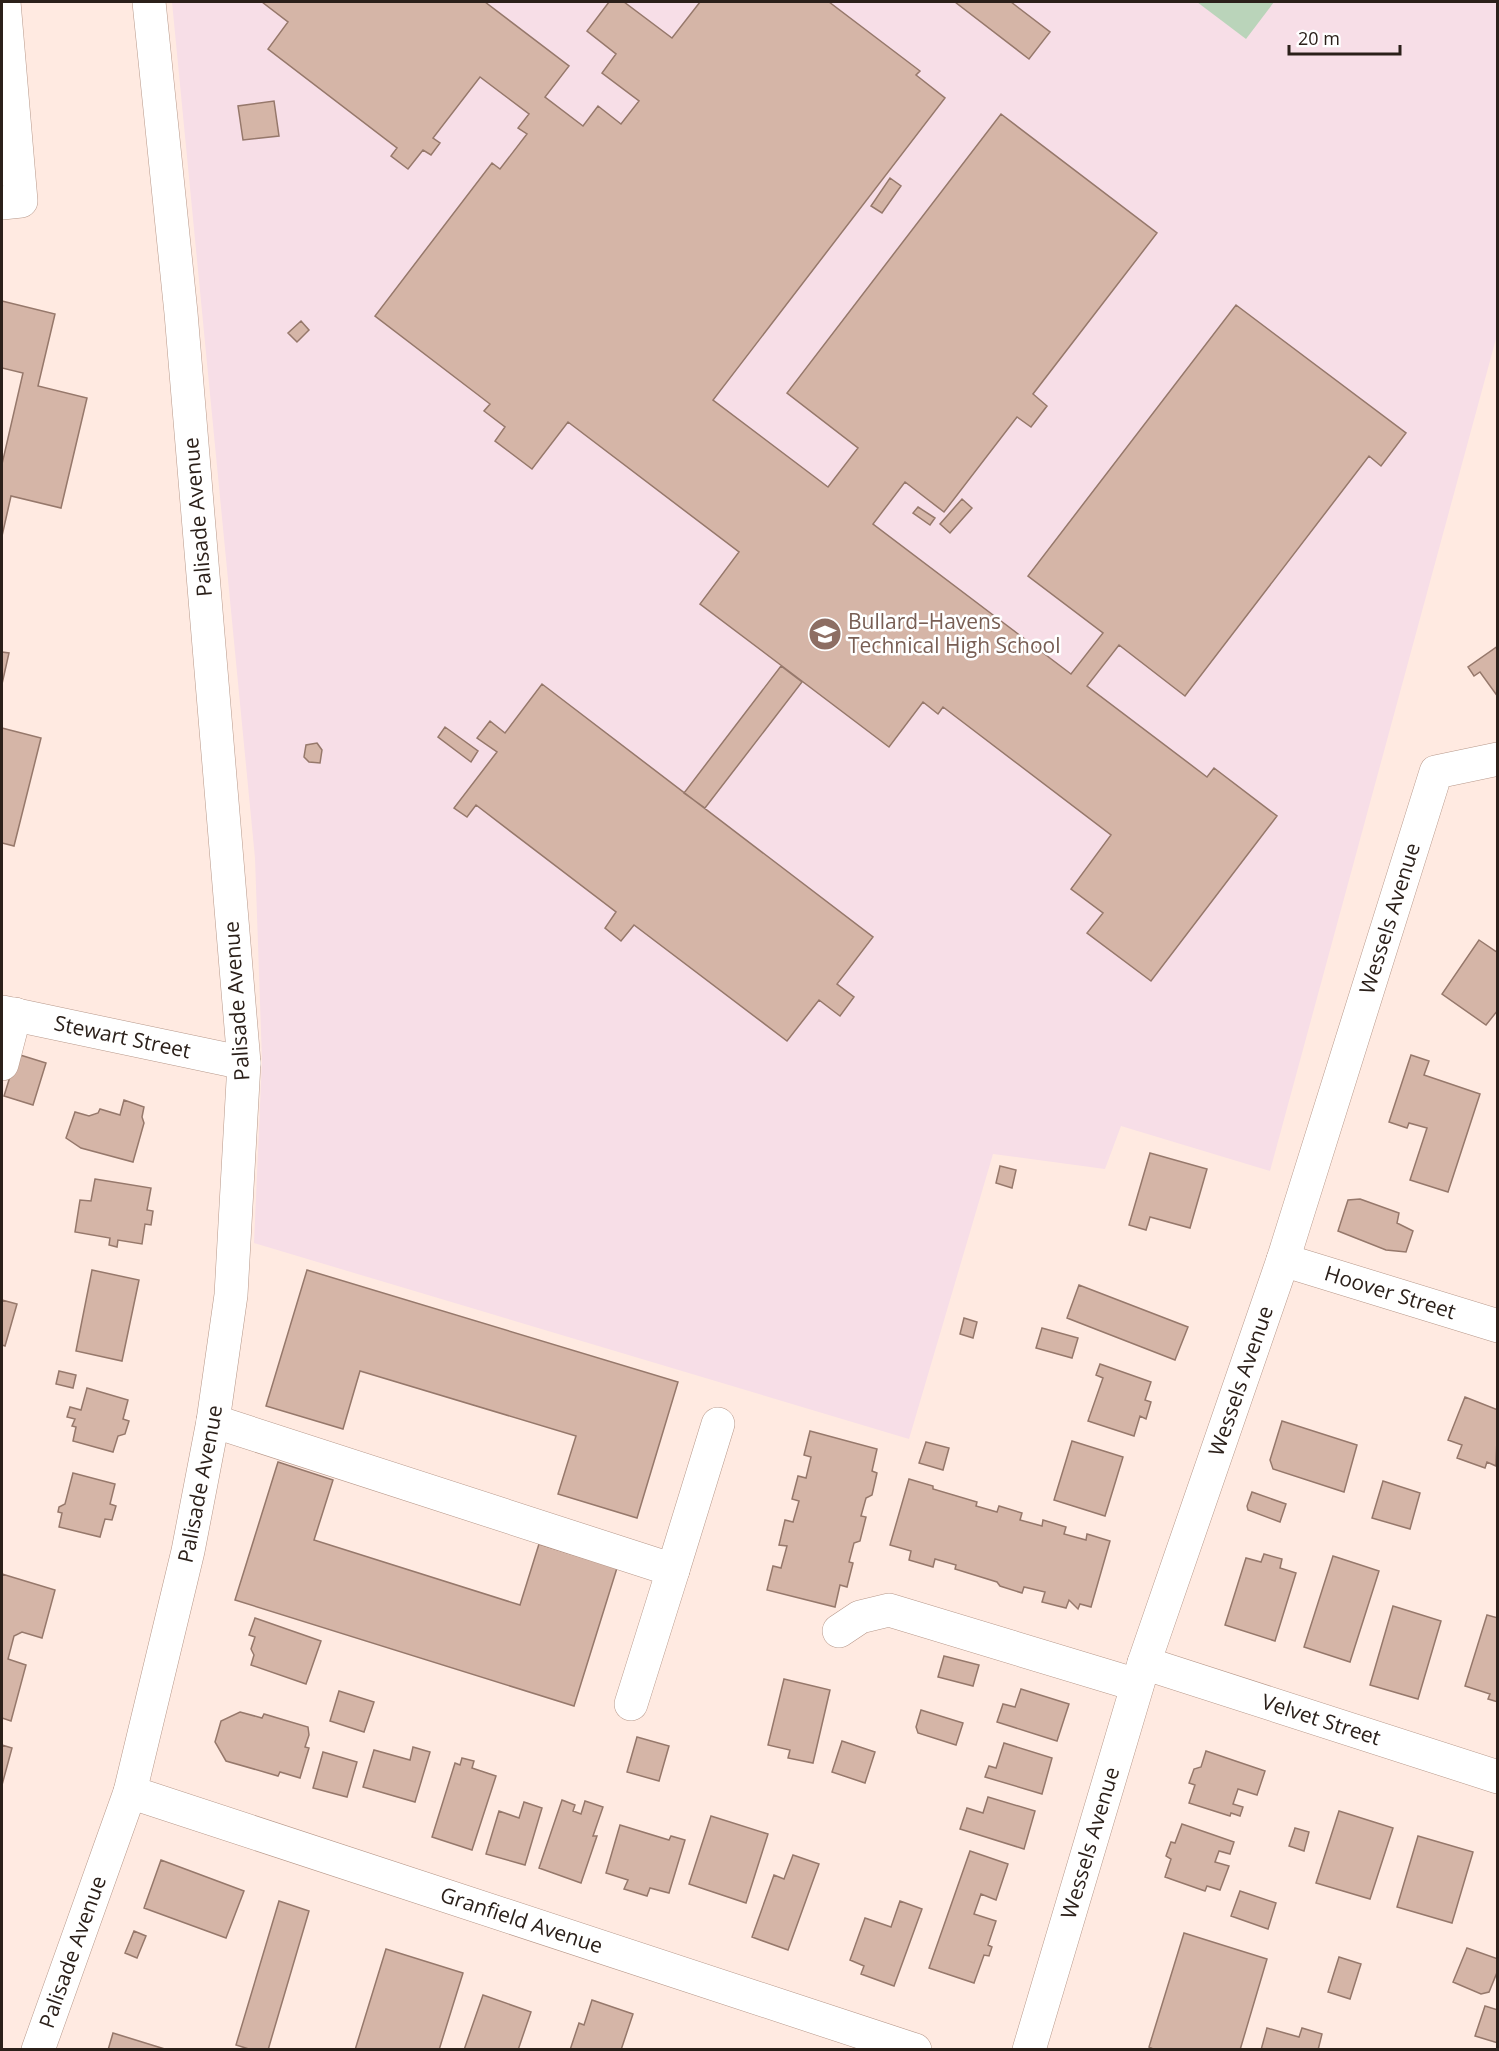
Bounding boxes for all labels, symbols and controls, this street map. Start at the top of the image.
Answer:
scale bar [1289,18,1400,56]
text: 20 m [1298,26,1340,50]
street label: Palisade Avenue [176,436,218,598]
place label: Bullard–Havens Technical High School [848,607,1061,659]
school or university icon: Bullard–Havens Technical High School [807,616,843,652]
street label: Wessels Avenue [1352,839,1426,997]
street label: Palisade Avenue [216,920,256,1082]
street label: Stewart Street [52,1008,193,1064]
street label: Hoover Street [1321,1259,1459,1325]
street label: Wessels Avenue [1201,1302,1279,1459]
street label: Palisade Avenue [171,1403,228,1565]
street label: Velvet Street [1258,1687,1384,1751]
street label: Wessels Avenue [1054,1763,1125,1922]
street label: Palisade Avenue [32,1872,112,2032]
street label: Granfield Avenue [437,1880,607,1959]

